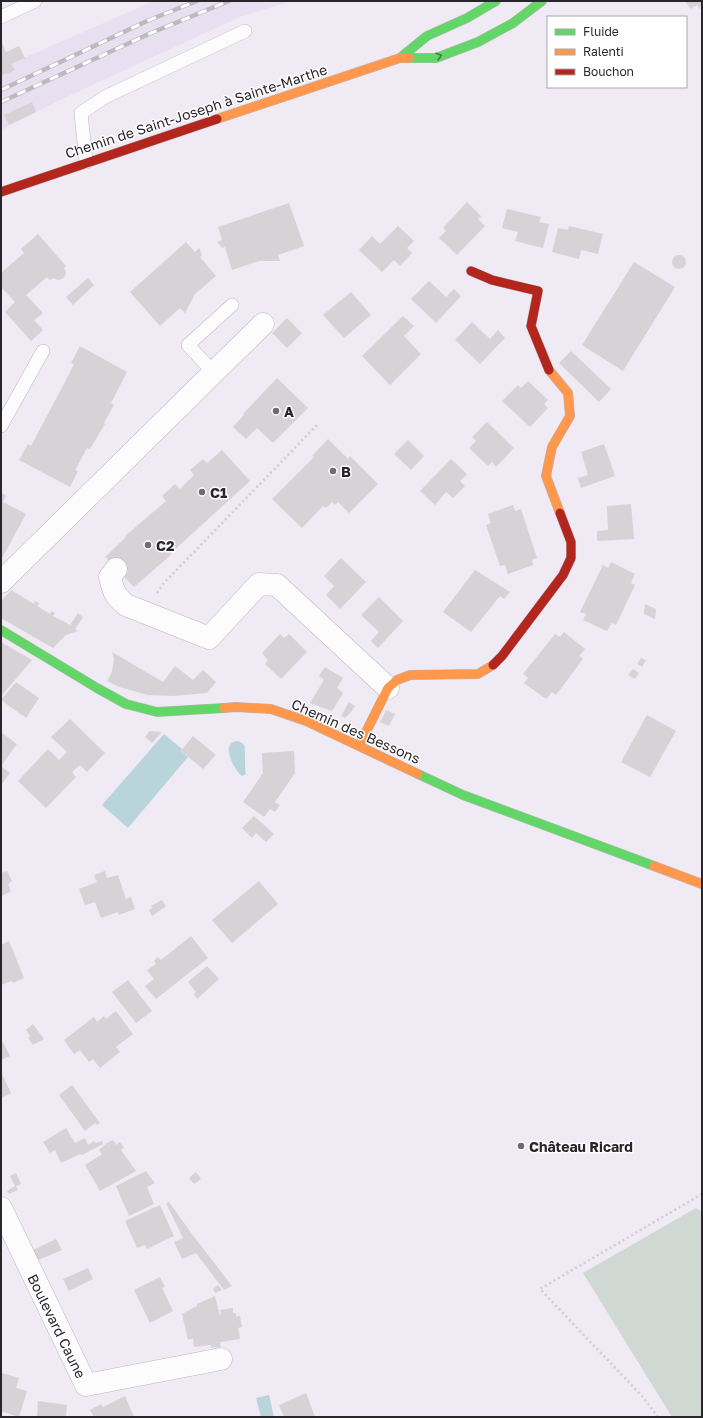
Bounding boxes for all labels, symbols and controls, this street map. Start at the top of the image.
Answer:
legend [547,16,687,88]
text: Fluide [583,24,619,39]
text: Ralenti [583,44,624,59]
one-way arrow [436,53,442,61]
street label: Chemin de Saint-Joseph à Sainte-Marthe [63,61,329,161]
text: Bouchon [583,64,634,79]
place label: A [284,403,294,420]
marker: A [271,406,281,416]
place label: B [341,463,351,480]
marker: B [328,466,338,476]
place label: C1 [210,484,227,501]
marker: C1 [197,487,207,497]
place label: C2 [156,537,175,554]
marker: C2 [143,540,153,550]
street label: Chemin des Bessons [289,695,423,767]
place label: Château Ricard [529,1138,633,1155]
marker: Château Ricard [516,1141,526,1151]
street label: Boulevard Caune [24,1271,90,1381]

